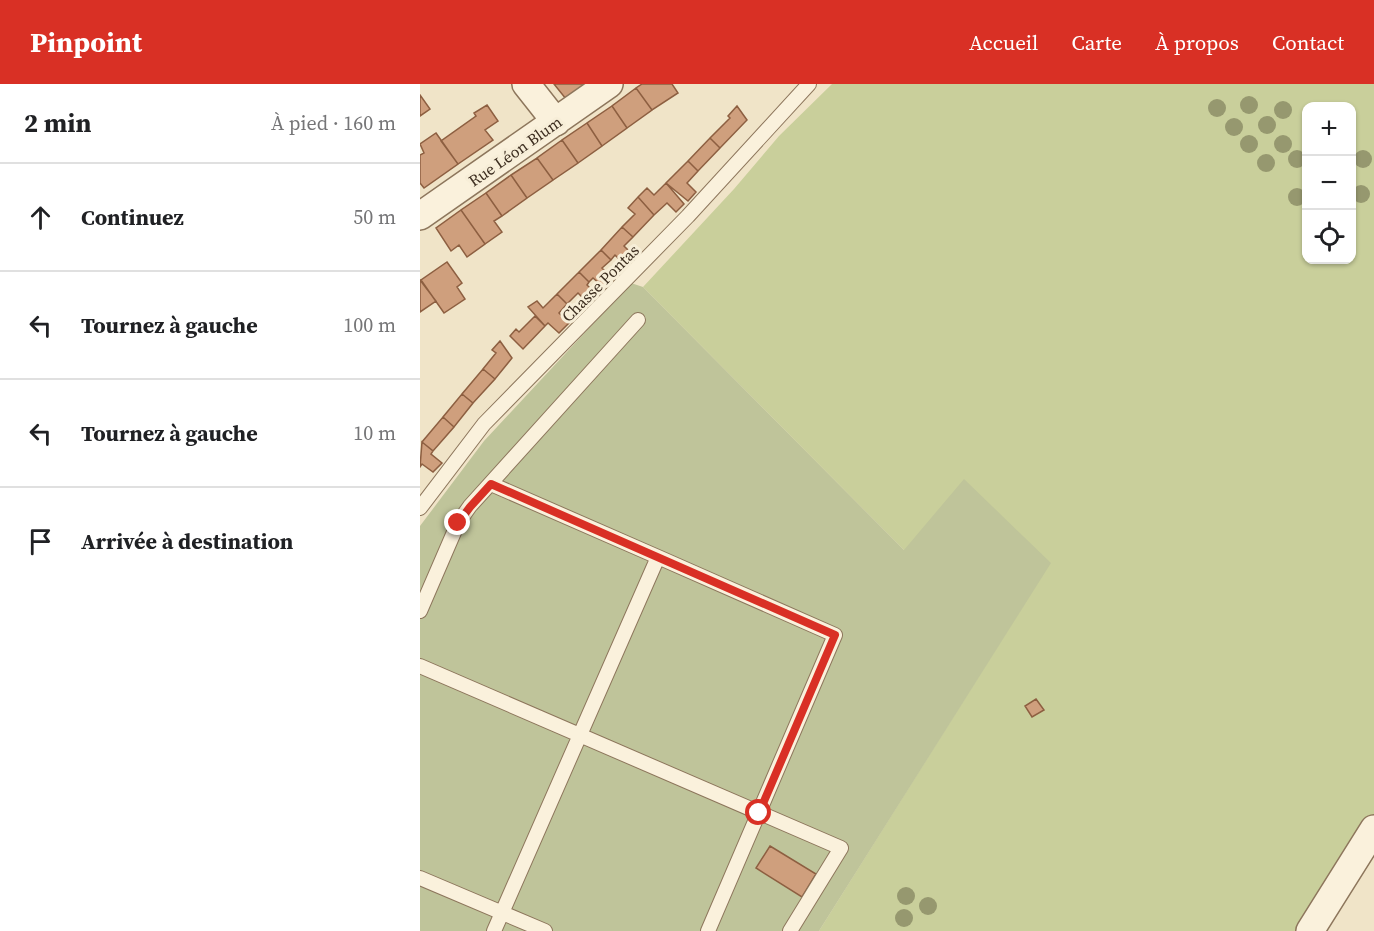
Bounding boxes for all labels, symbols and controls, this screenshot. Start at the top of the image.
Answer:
text: Pinpoint [30,23,142,61]
text: Accueil [969,28,1038,57]
text: Carte [1071,28,1122,57]
text: À propos [1155,28,1239,57]
text: Contact [1272,28,1344,57]
map controls [1302,102,1356,264]
button: + [1302,102,1356,156]
text: 2 min [24,105,91,141]
text: À pied · 160 m [271,109,396,137]
street label: Rue Léon Blum [464,111,566,191]
button: − [1302,156,1356,210]
icon: ahead [24,201,57,234]
text: Continuez [81,202,184,232]
text: 50 m [353,203,396,231]
button: locate [1302,210,1356,264]
street label: Chasse Pontas [556,239,644,327]
icon: left [24,309,57,342]
text: Tournez à gauche [81,310,258,340]
text: 100 m [343,311,396,339]
icon: left [24,417,57,450]
text: Tournez à gauche [81,418,258,448]
text: 10 m [353,419,396,447]
route end [444,509,470,535]
icon: arrive [24,525,57,558]
text: Arrivée à destination [81,526,293,556]
route start [745,799,771,825]

